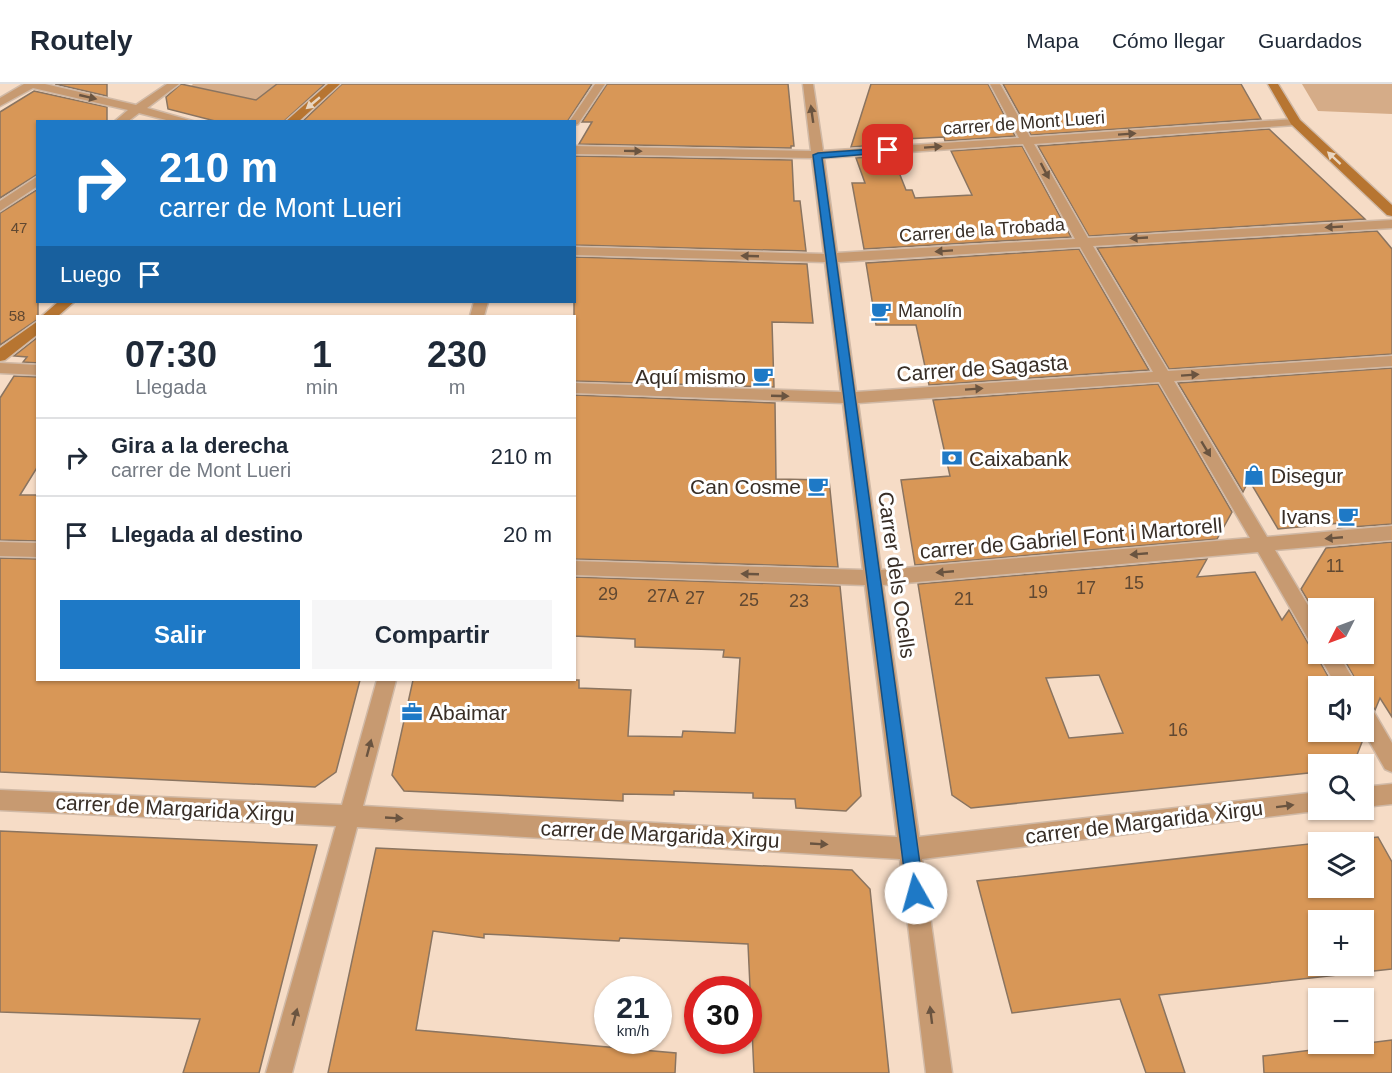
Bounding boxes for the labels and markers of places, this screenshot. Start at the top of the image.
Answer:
pin [862,124,913,175]
cafe icon: Manolín [869,299,893,323]
place label: Manolín [898,301,962,321]
cafe icon: Aquí mismo [751,364,775,388]
place label: Aquí mismo [635,365,746,388]
bank icon: Caixabank [940,446,964,470]
place label: Caixabank [969,447,1069,470]
shop icon: Disegur [1242,463,1266,487]
place label: Disegur [1271,464,1343,487]
cafe icon: Can Cosme [806,474,830,498]
place label: Can Cosme [690,475,801,498]
cafe icon: Ivans [1336,504,1360,528]
place label: Ivans [1281,505,1331,528]
office icon: Abaimar [400,700,424,724]
place label: Abaimar [429,701,507,724]

